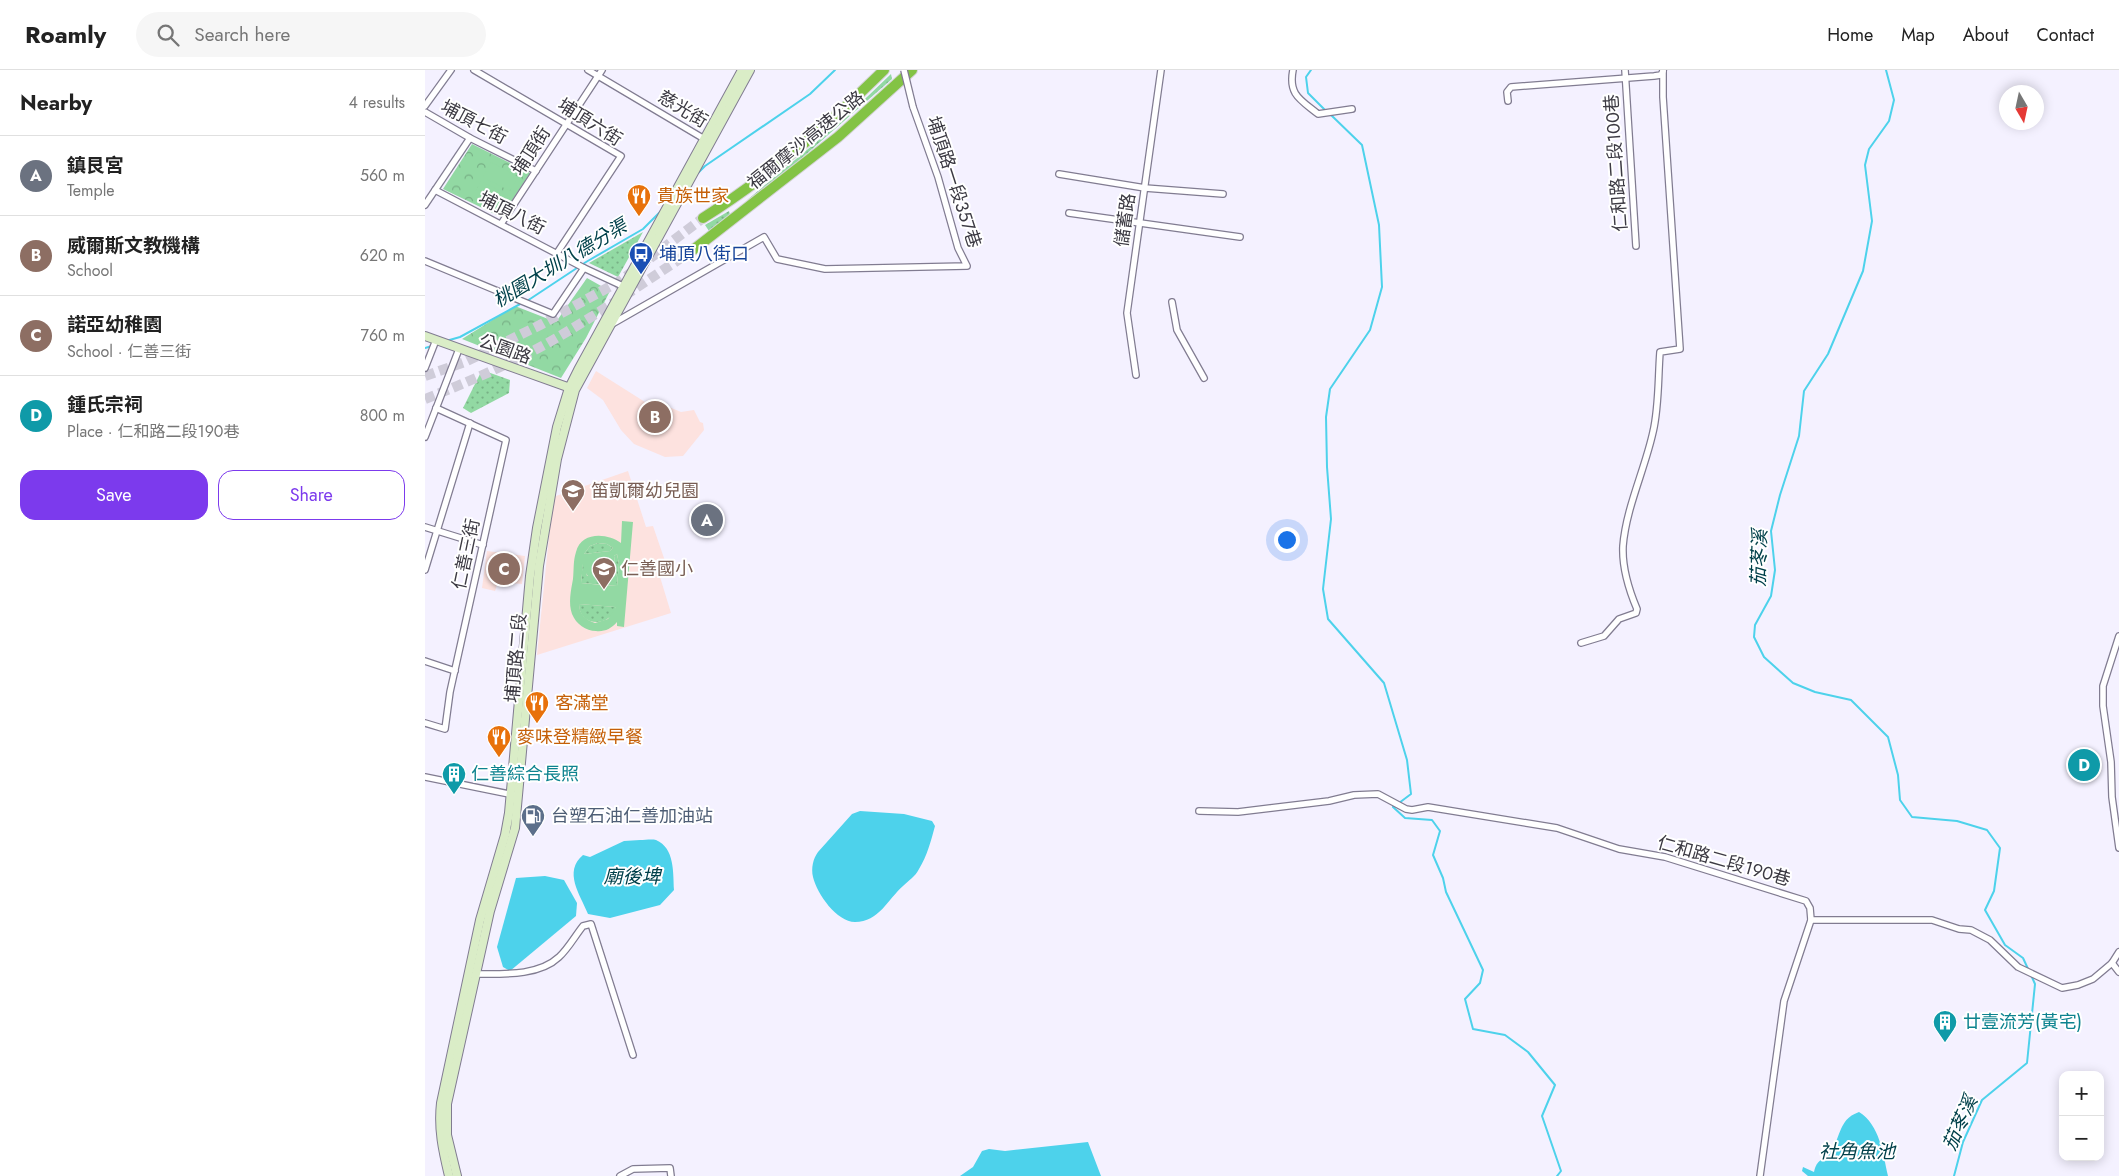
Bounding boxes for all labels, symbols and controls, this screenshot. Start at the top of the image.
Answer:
search box [136,12,486,57]
text: Roamly [25,17,106,52]
icon: search [154,21,182,49]
text: Search here [194,21,290,48]
text: Home [1827,22,1873,48]
text: Map [1901,22,1935,48]
text: About [1963,22,2008,48]
text: Contact [2036,22,2094,48]
street label: 慈光街 [653,84,713,134]
street label: 福爾摩沙高速公路 [742,85,870,195]
north arrow [1999,85,2044,130]
text: Nearby [20,88,92,118]
text: 4 results [349,91,405,114]
street label: 埔頂六街 [553,92,627,152]
street label: 仁和路二段100巷 [1598,93,1634,233]
street label: 埔頂七街 [436,94,512,150]
street label: 埔頂路一段357巷 [920,113,988,251]
street label: 埔頂街 [505,121,557,181]
text: 鎮艮宮 [67,152,124,179]
text: A [30,164,42,187]
text: 560 m [360,164,405,187]
text: Temple [67,179,115,202]
restaurant icon: 貴族世家 [626,183,652,217]
place label: 貴族世家 [657,183,729,209]
street label: 埔頂八街 [474,185,550,241]
street label: 儲蓄路 [1108,191,1142,249]
water label: 桃園大圳八德分渠 [488,211,635,314]
text: 威爾斯文教機構 [67,232,200,259]
bus stop icon: 埔頂八街口 [628,241,654,275]
place label: 埔頂八街口 [659,241,749,267]
text: B [31,244,41,267]
text: 620 m [360,244,405,267]
text: School [67,259,113,282]
text: 諾亞幼稚園 [67,311,162,338]
text: C [30,324,42,347]
text: 760 m [361,324,405,347]
street label: 公園路 [475,328,535,370]
text: School · 仁善三街 [67,340,191,363]
text: 鍾氏宗祠 [67,391,143,418]
pin: B [639,398,671,436]
text: D [30,404,42,427]
text: 800 m [360,404,405,427]
text: Place · 仁和路二段190巷 [67,420,239,443]
button: Save [20,470,208,520]
button: Share [218,470,405,520]
school or university icon: 笛凱爾幼兒園 [560,478,586,512]
place label: 笛凱爾幼兒園 [591,478,699,504]
pin: A [691,501,723,539]
street label: 仁善三街 [446,516,486,592]
water label: 茄苳溪 [1745,526,1774,587]
your location [1274,527,1300,553]
pin: C [488,550,520,588]
school or university icon: 仁善國小 [591,556,617,590]
place label: 仁善國小 [621,556,693,582]
street label: 埔頂路二段 [499,612,533,704]
restaurant icon: 客滿堂 [524,690,550,724]
place label: 客滿堂 [555,690,609,716]
restaurant icon: 麥味登精緻早餐 [486,724,512,758]
place label: 麥味登精緻早餐 [517,724,643,750]
pin: D [2068,746,2100,784]
building icon: 仁善綜合長照 [441,761,467,795]
place label: 仁善綜合長照 [471,761,579,787]
fuel station icon: 台塑石油仁善加油站 [520,803,546,837]
place label: 台塑石油仁善加油站 [551,803,713,829]
street label: 仁和路二段190巷 [1654,830,1794,892]
water label: 廟後埤 [603,863,662,890]
building icon: 廿壹流芳(黃宅) [1932,1009,1958,1043]
place label: 廿壹流芳(黃宅) [1963,1009,2082,1035]
map controls [2059,1071,2104,1161]
button: + [2059,1071,2104,1116]
water label: 茄苳溪 [1936,1089,1985,1155]
button: − [2059,1116,2104,1161]
water label: 社角魚池 [1819,1138,1897,1165]

